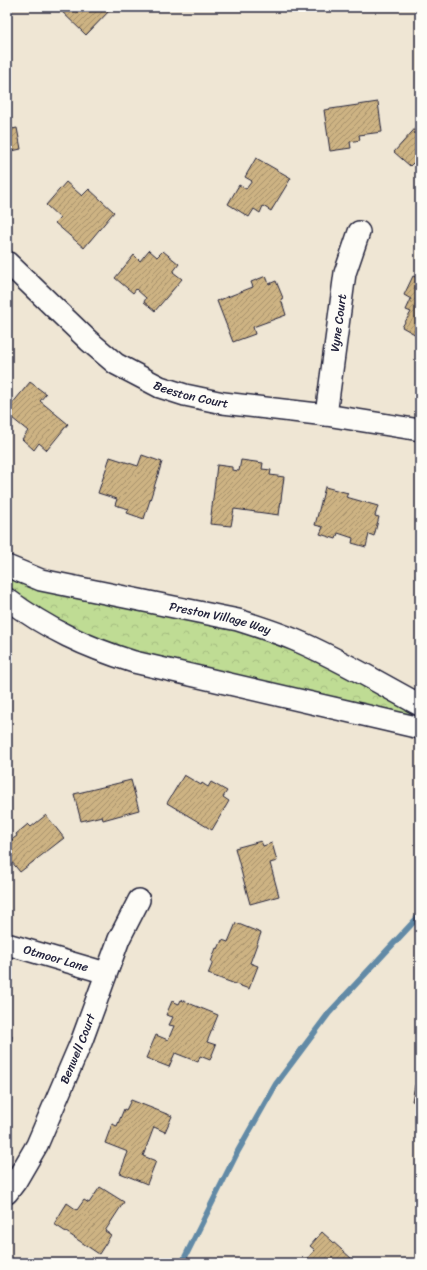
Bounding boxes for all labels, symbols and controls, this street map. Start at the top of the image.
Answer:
street label: Vyne Court [324,292,353,353]
street label: Beeston Court [149,374,229,415]
street label: Preston Village Way [167,595,275,641]
street label: Otmoor Lane [21,938,91,978]
street label: Benwell Court [53,1010,102,1088]

